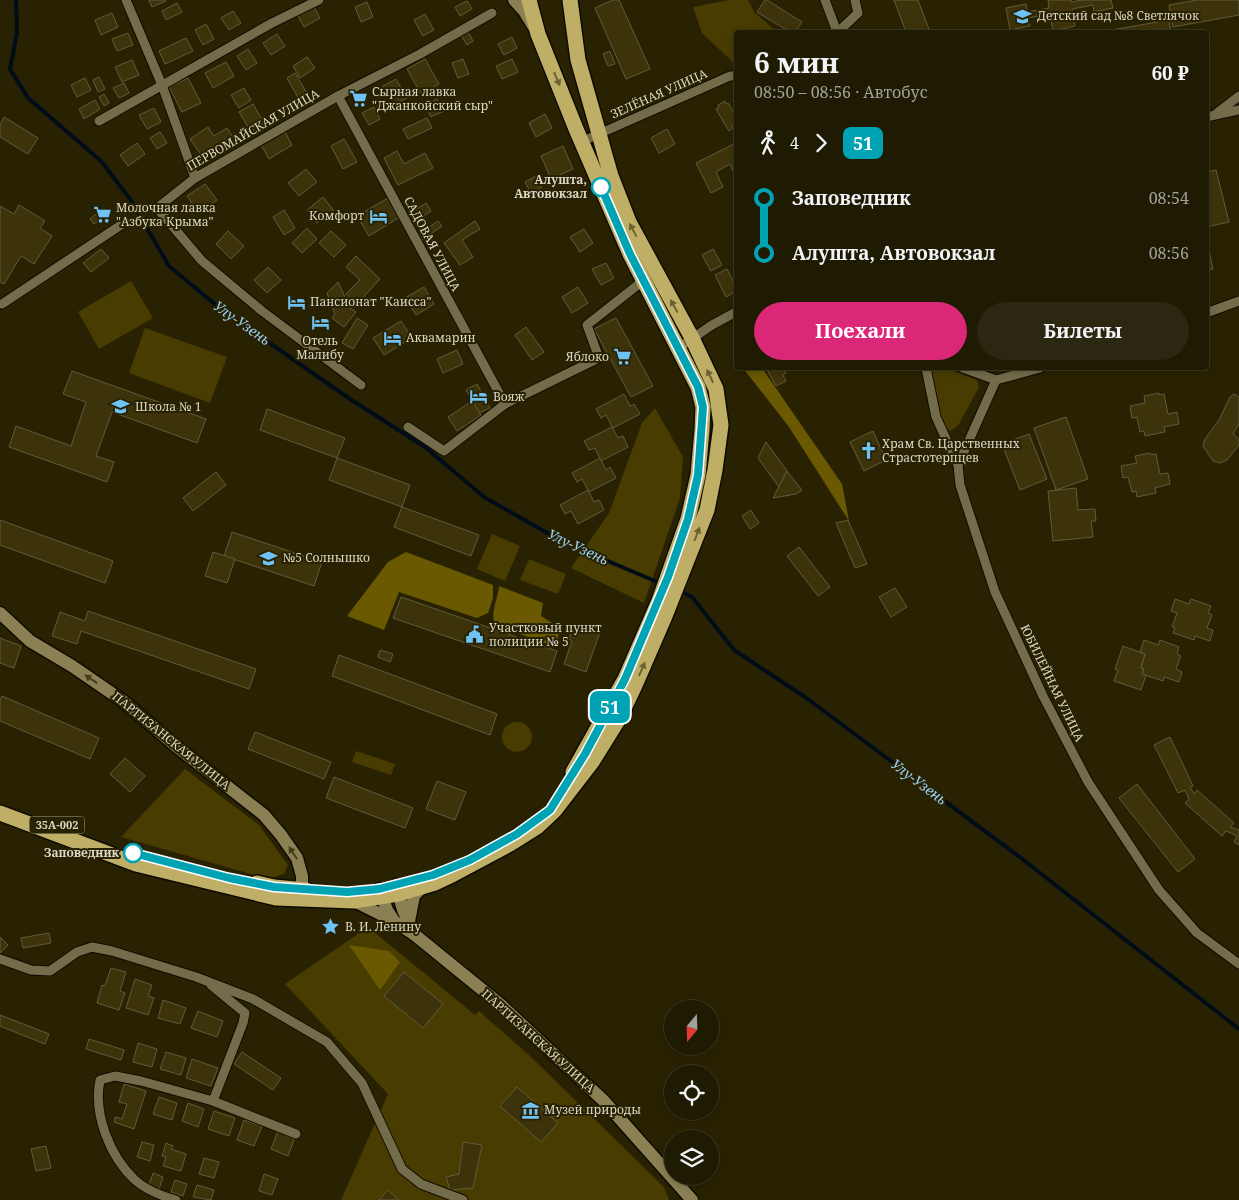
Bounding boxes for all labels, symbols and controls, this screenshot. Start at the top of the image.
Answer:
school or university icon: Детский сад №8 Светлячок [1013,6,1033,26]
place label: Детский сад №8 Светлячок [1037,7,1200,24]
text: 6 мин [754,43,839,81]
text: 60 ₽ [1151,60,1189,86]
street label: ЗЕЛЁНАЯ УЛИЦА [608,64,710,123]
one-way arrow [553,72,561,86]
text: 08:50 – 08:56 · Автобус [754,81,928,103]
place label: Сырная лавка "Джанкойский сыр" [372,83,493,114]
street label: ПЕРВОМАЙСКАЯ УЛИЦА [184,84,322,174]
supermarket icon: Сырная лавка "Джанкойский сыр" [348,89,368,109]
icon: walk [754,129,782,157]
icon: forward [807,129,835,157]
text: 51 [853,131,873,155]
text: 4 [790,132,799,154]
place label: Алушта, Автовокзал [514,171,587,202]
marker: Алушта, Автовокзал [591,177,611,197]
text: Заповедник [792,185,911,211]
text: 08:54 [1149,187,1189,209]
street label: САДОВАЯ УЛИЦА [400,193,465,295]
place label: Молочная лавка "Азбука Крыма" [116,199,216,230]
supermarket icon: Молочная лавка "Азбука Крыма" [92,205,112,225]
hotel icon: Комфорт [368,206,388,226]
place label: Комфорт [309,207,365,224]
one-way arrow [629,223,637,237]
text: Алушта, Автовокзал [792,240,995,266]
text: 08:56 [1149,242,1189,264]
hotel icon: Пансионат "Каисса" [286,292,306,312]
place label: Пансионат "Каисса" [310,293,432,310]
water label: Улу-Узень [210,296,275,349]
one-way arrow [670,299,679,312]
button: Поехали [754,302,967,360]
button: Билеты [977,302,1189,360]
hotel icon: Отель Малибу [310,312,330,332]
hotel icon: Аквамарин [382,328,402,348]
place label: Аквамарин [406,329,476,346]
place label: Отель Малибу [296,332,344,363]
supermarket icon: Яблоко [613,347,633,367]
place label: Яблоко [565,348,609,365]
one-way arrow [706,369,714,383]
hotel icon: Вояж [469,387,489,407]
place label: Вояж [493,388,525,405]
school or university icon: Школа № 1 [111,397,131,417]
place label: Школа № 1 [135,398,201,415]
place label: Храм Св. Царственных Страстотерпцев [882,435,1020,466]
church icon: Храм Св. Царственных Страстотерпцев [858,441,878,461]
water label: Улу-Узень [544,524,612,569]
one-way arrow [694,527,702,541]
school or university icon: №5 Солнышко [259,548,279,568]
place label: №5 Солнышко [283,549,370,566]
place label: Участковый пункт полиции № 5 [489,619,602,650]
street label: ЮБИЛЕЙНАЯ УЛИЦА [1017,621,1089,745]
public building icon: Участковый пункт полиции № 5 [465,625,485,645]
one-way arrow [639,662,647,676]
one-way arrow [85,674,98,684]
street label: ПАРТИЗАНСКАЯ УЛИЦА [109,688,234,794]
line badge: 51 [588,691,632,723]
text: 51 [600,695,620,719]
water label: Улу-Узень [887,754,951,809]
road number: 35А-002 [30,816,84,834]
marker: Заповедник [123,843,143,863]
place label: Заповедник [44,844,120,861]
one-way arrow [288,846,298,859]
place icon: В. И. Ленину [321,917,341,937]
place label: В. И. Ленину [345,918,421,935]
street label: ПАРТИЗАНСКАЯ УЛИЦА [478,985,599,1096]
north arrow [664,1000,719,1055]
map controls [664,1000,719,1185]
button: locate [664,1065,719,1120]
museum icon: Музей природы [520,1100,540,1120]
place label: Музей природы [544,1101,641,1118]
button: layers [664,1130,719,1185]

